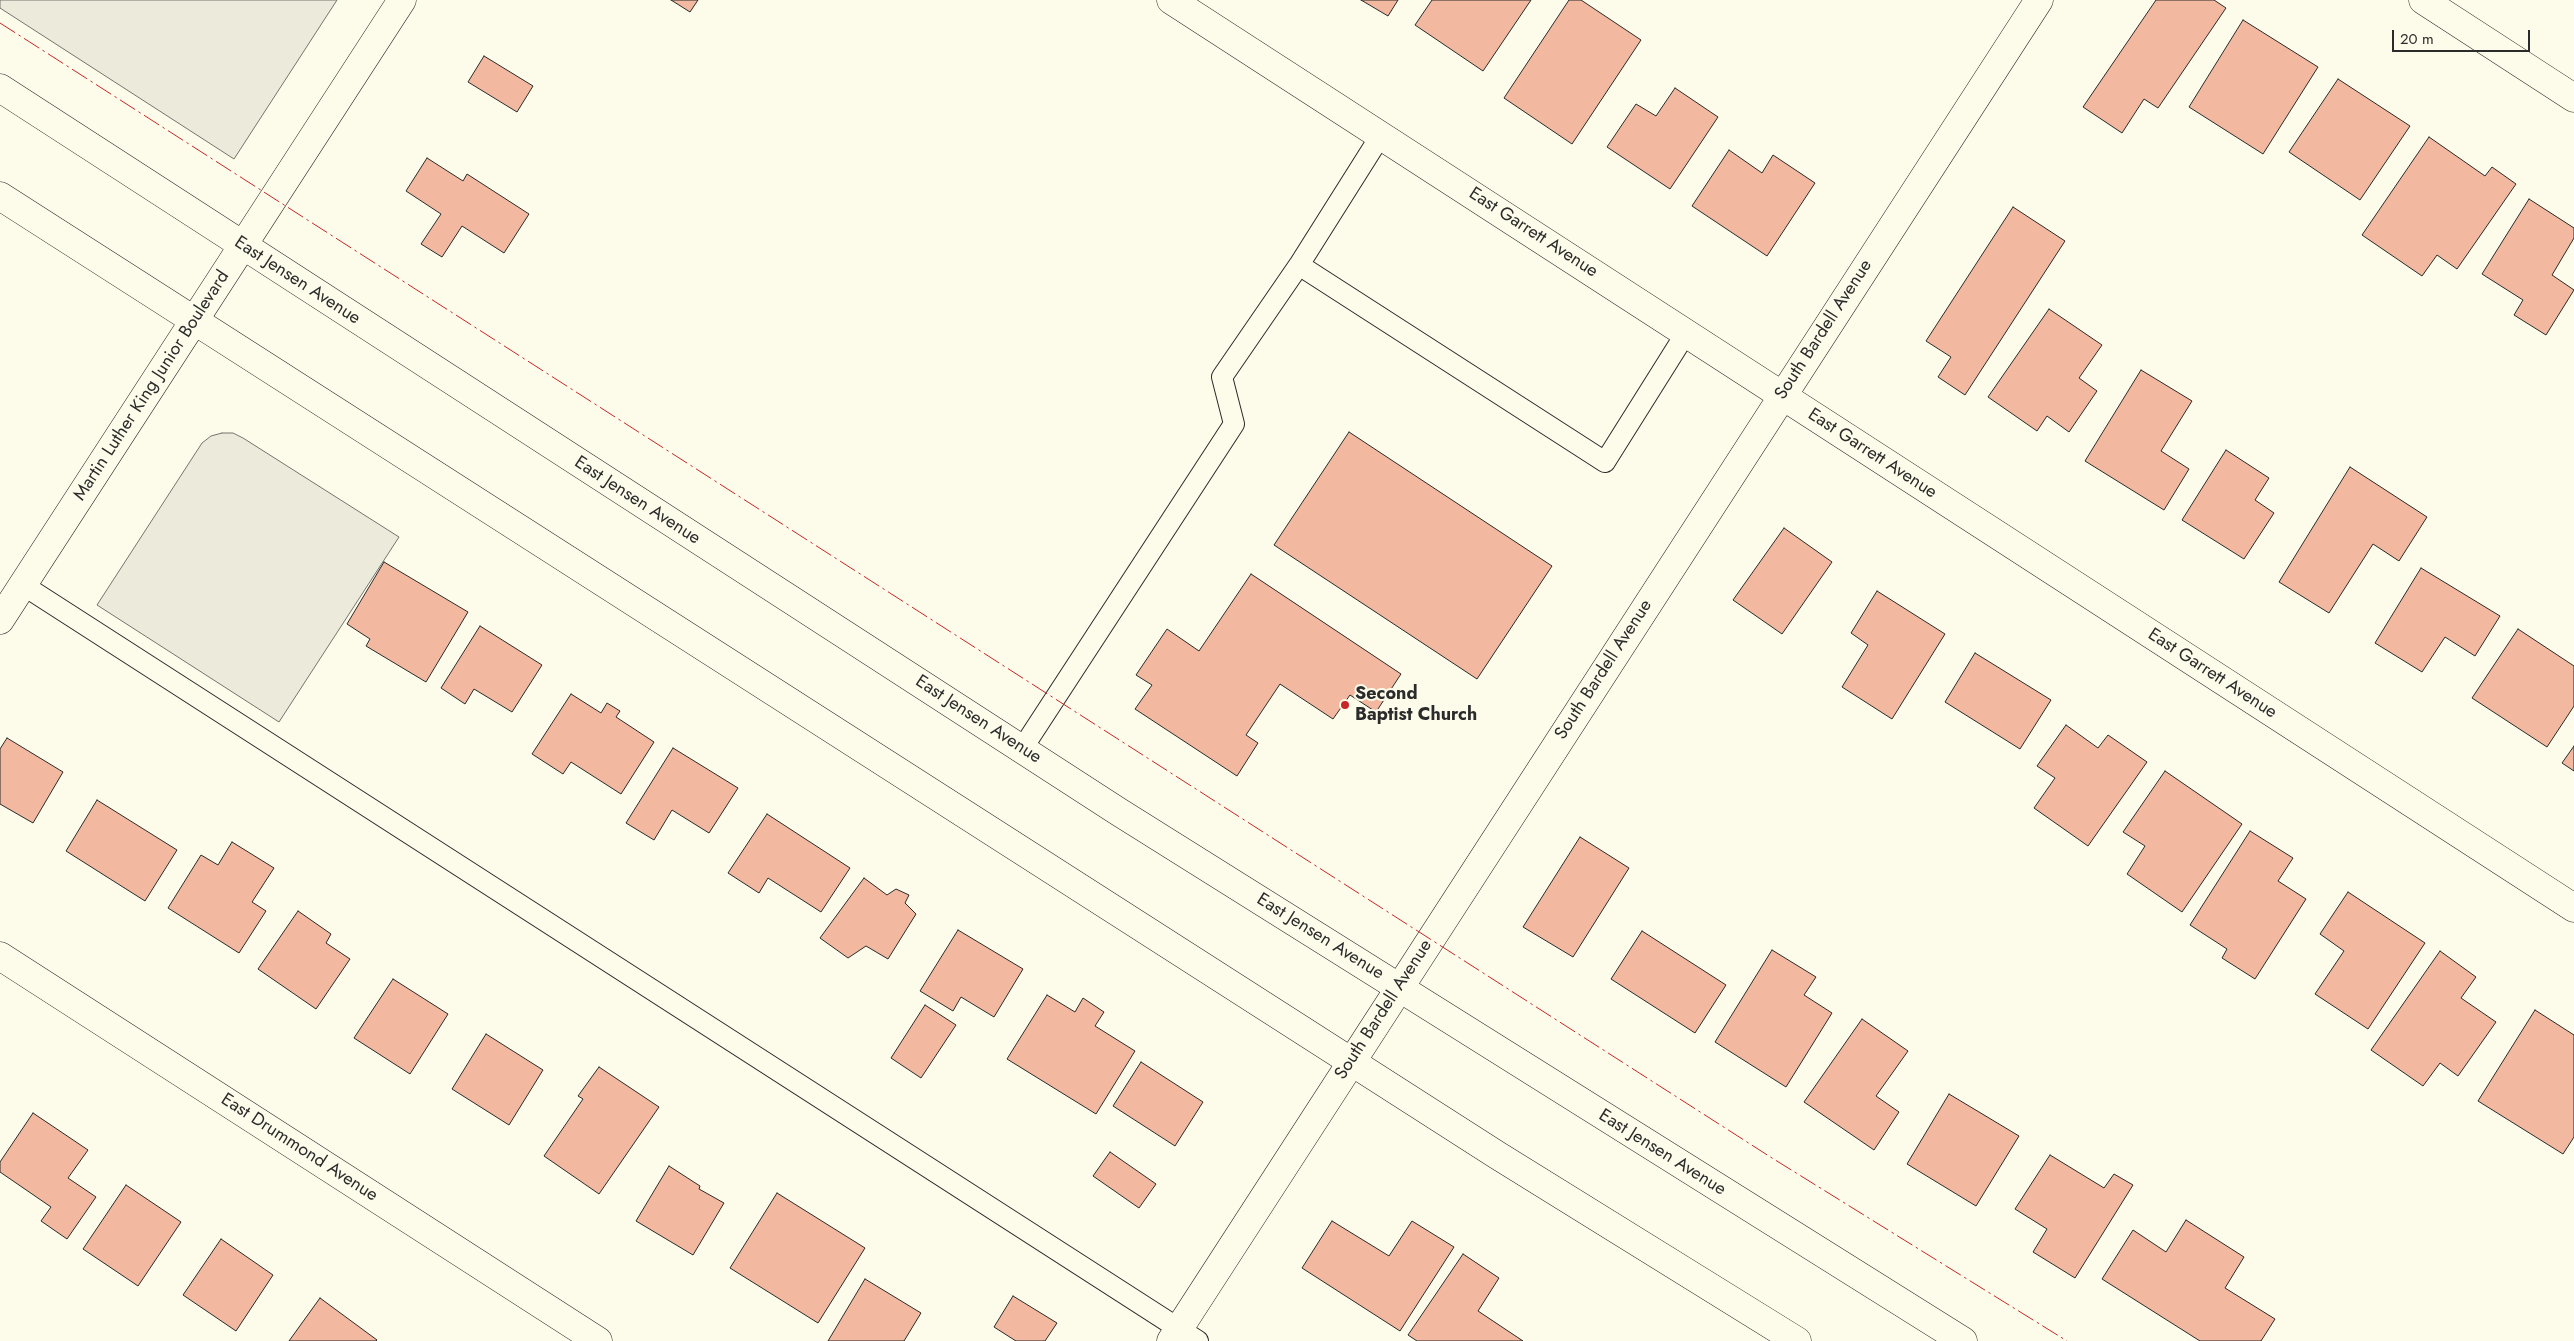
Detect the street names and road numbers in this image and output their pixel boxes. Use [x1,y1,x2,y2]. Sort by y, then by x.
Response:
street label: East Garrett Avenue [1464,183,1602,283]
street label: East Jensen Avenue [230,232,364,330]
street label: South Bardell Avenue [1771,256,1877,404]
street label: Martin Luther King Junior Boulevard [69,267,235,505]
street label: East Garrett Avenue [1803,404,1941,504]
street label: East Jensen Avenue [570,452,704,550]
street label: South Bardell Avenue [1551,596,1657,744]
street label: East Garrett Avenue [2143,624,2281,724]
street label: East Jensen Avenue [911,671,1045,769]
street label: East Jensen Avenue [1252,889,1388,985]
street label: South Bardell Avenue [1331,936,1437,1084]
street label: East Drummond Avenue [217,1089,381,1207]
street label: East Jensen Avenue [1594,1105,1730,1201]

